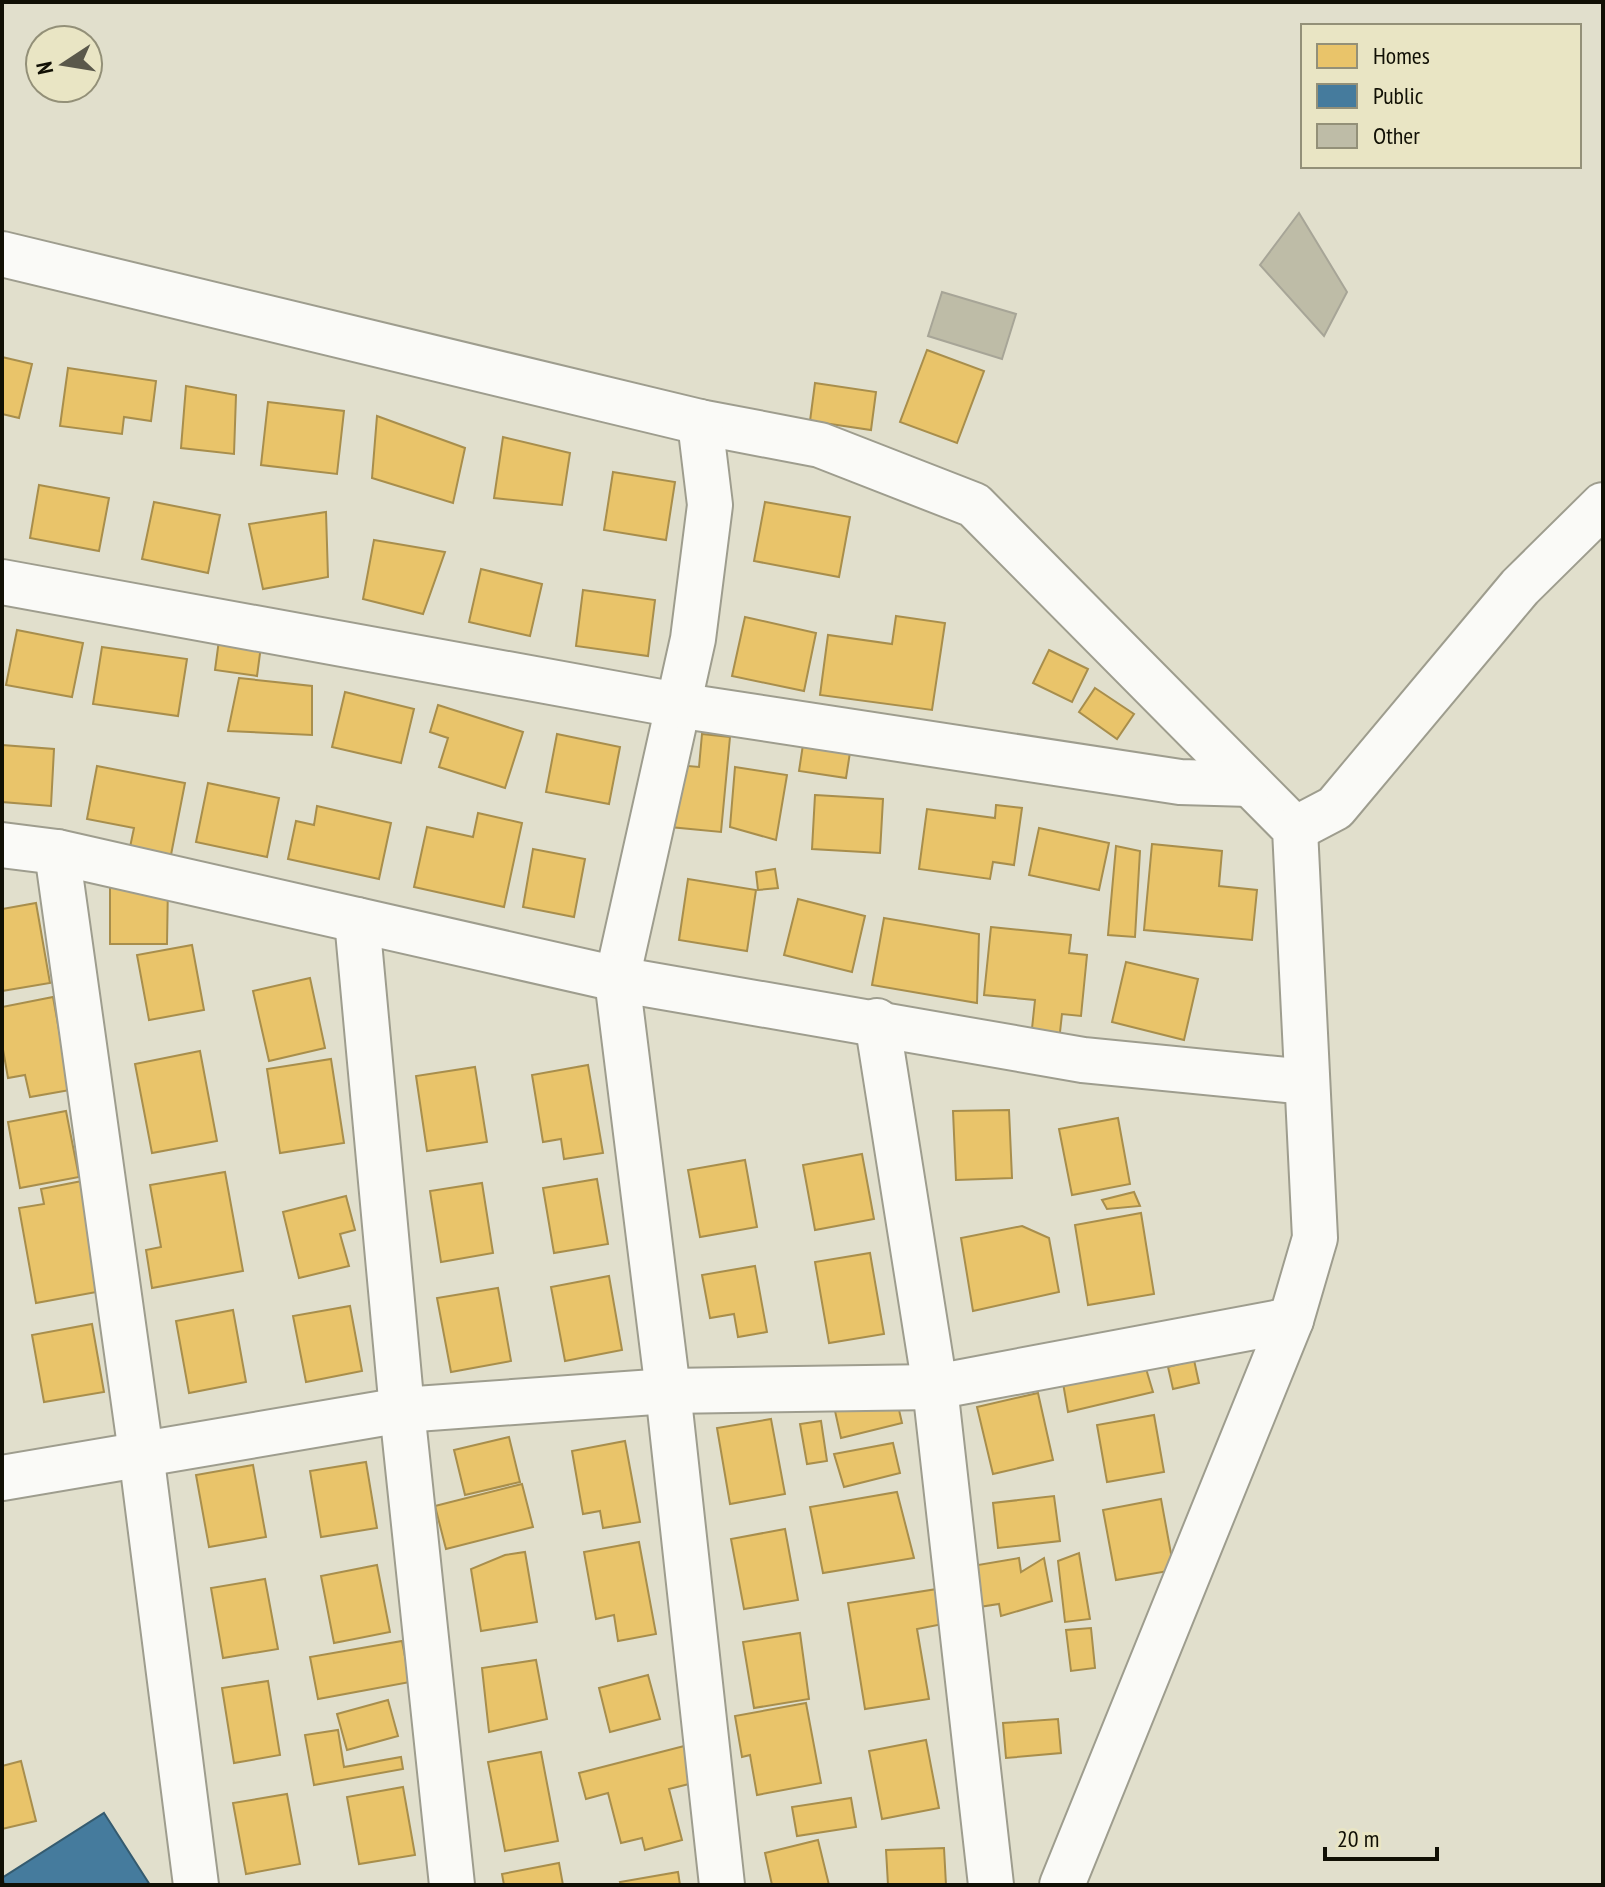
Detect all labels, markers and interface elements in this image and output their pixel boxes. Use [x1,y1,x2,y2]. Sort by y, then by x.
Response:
north arrow [24,24,104,104]
legend [1301,24,1581,168]
text: Homes [1373,40,1430,71]
text: N [30,59,59,77]
text: Public [1373,80,1424,111]
text: Other [1373,120,1420,151]
scale bar [1325,1811,1437,1861]
text: 20 m [1337,1823,1379,1854]

